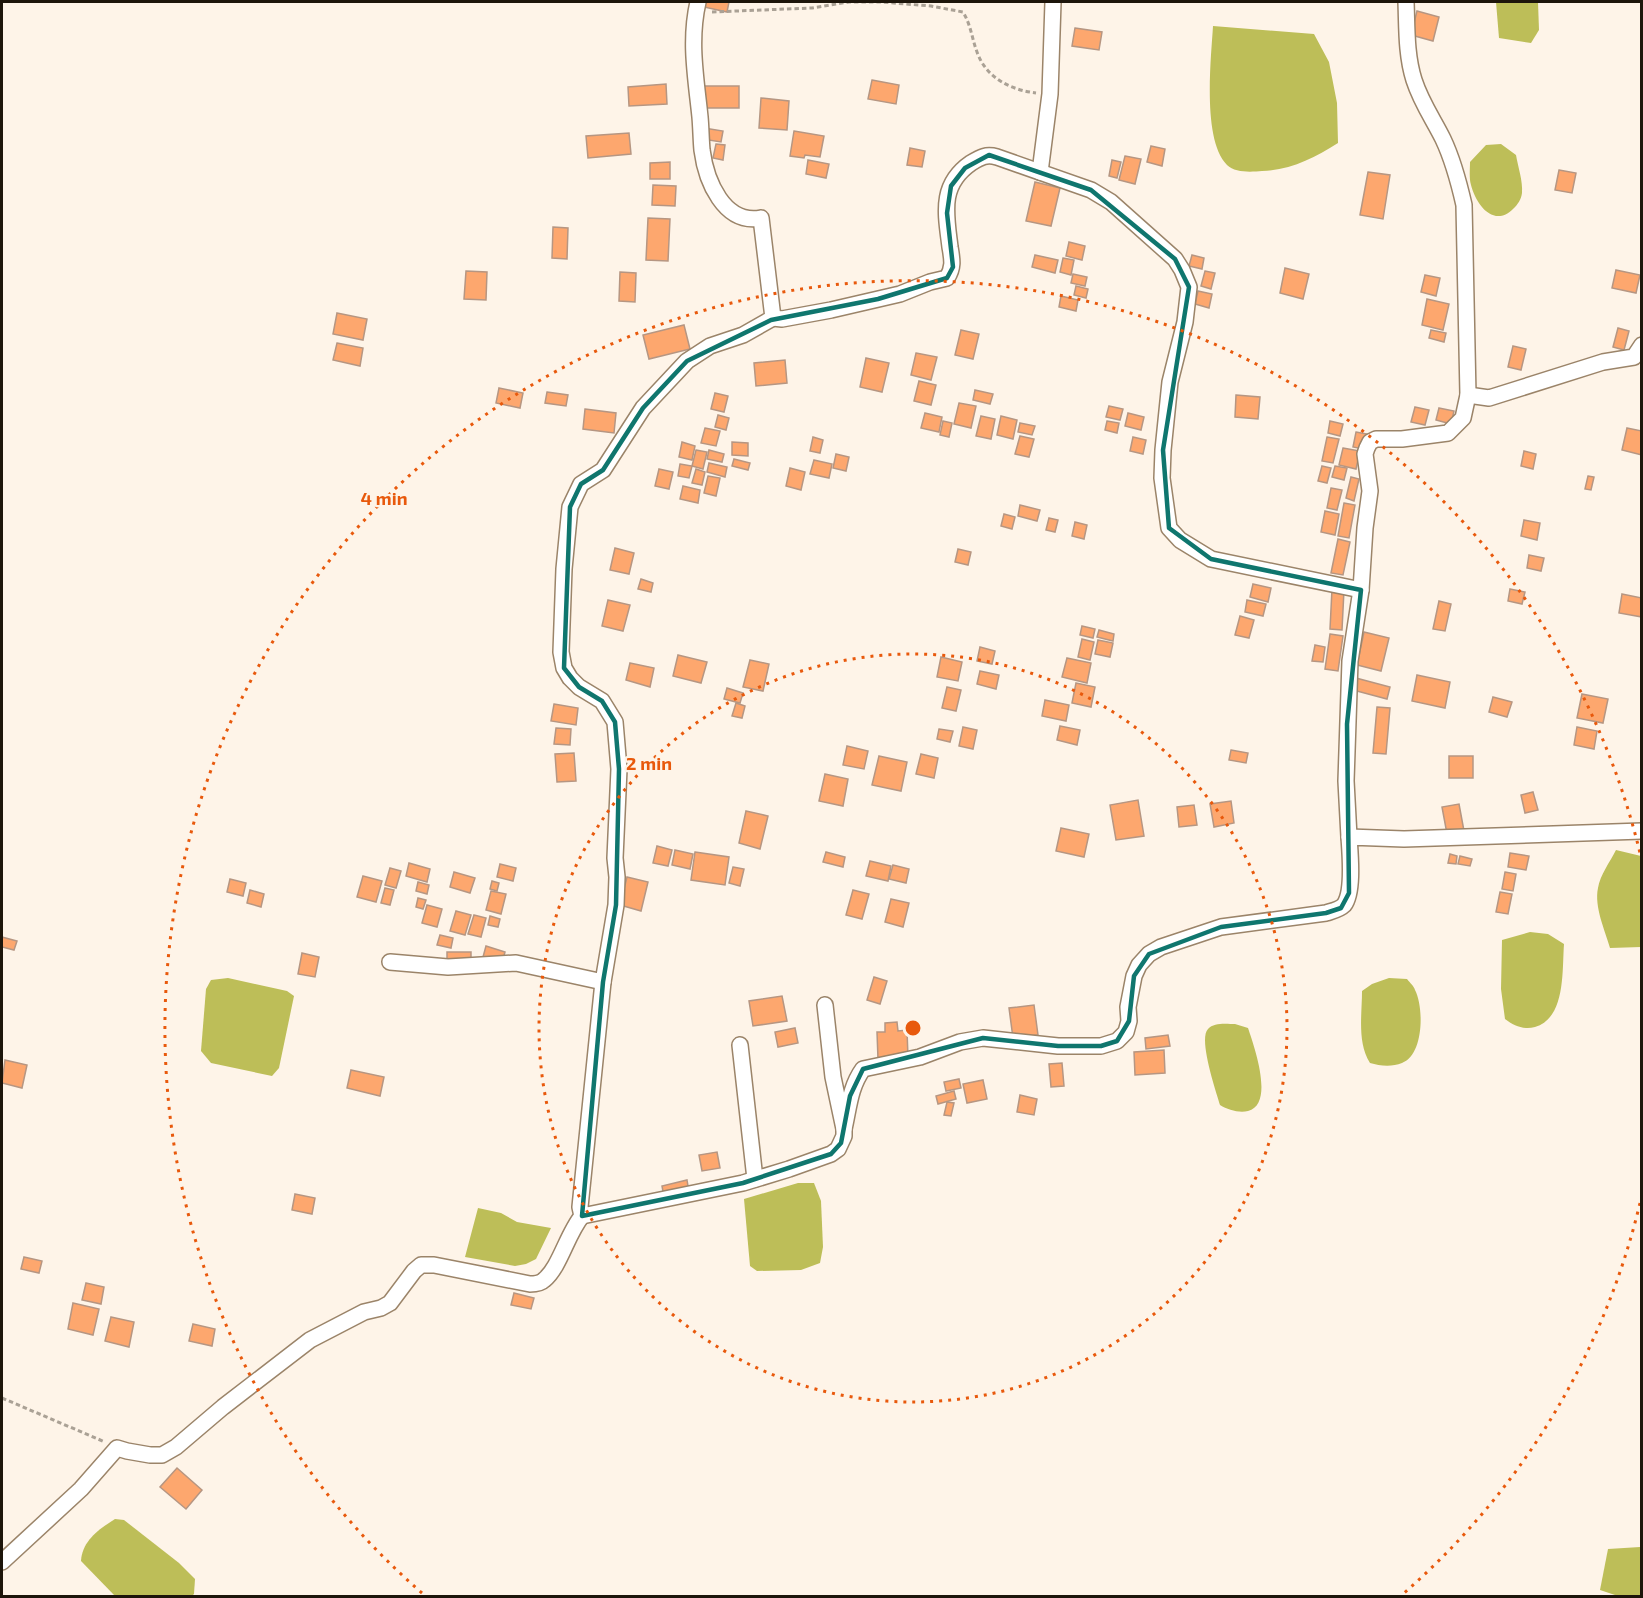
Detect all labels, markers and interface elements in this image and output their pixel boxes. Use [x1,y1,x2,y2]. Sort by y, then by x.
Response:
text: 4 min [361,487,408,509]
text: 2 min [626,752,672,774]
centre of rings [903,1018,923,1038]

